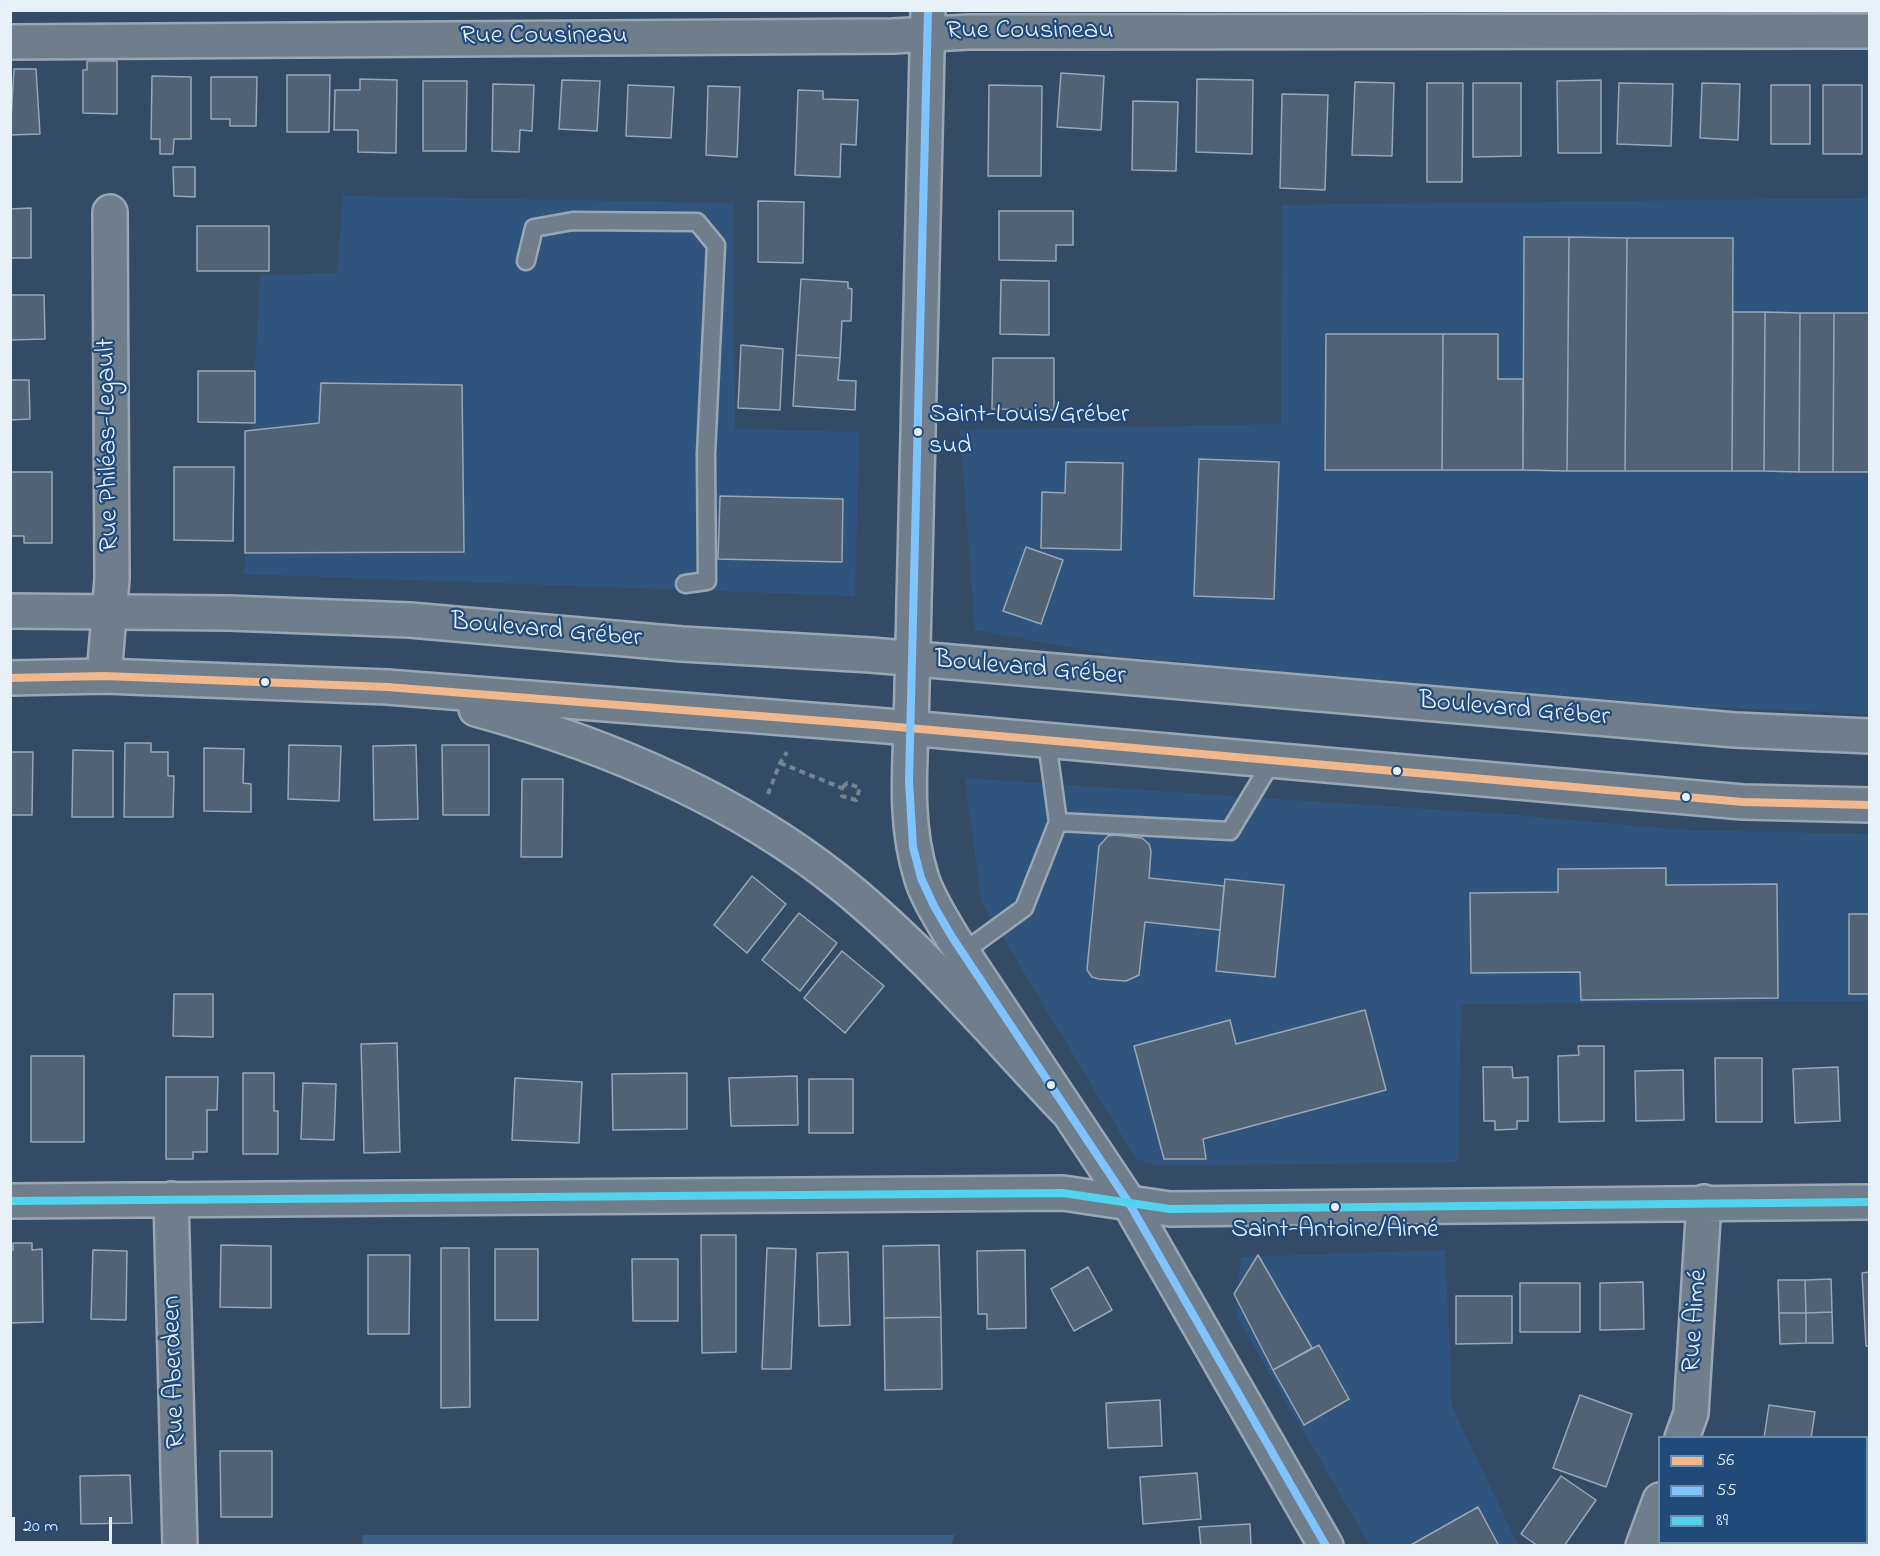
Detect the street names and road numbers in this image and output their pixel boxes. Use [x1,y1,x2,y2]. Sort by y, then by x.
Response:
street label: Rue Cousineau [946,17,1114,49]
street label: Rue Cousineau [460,22,628,54]
street label: Rue Philéas-Legault [92,338,128,552]
street label: Boulevard Gréber [449,608,643,656]
street label: Boulevard Gréber [933,646,1127,694]
street label: Boulevard Gréber [1417,687,1611,735]
street label: Rue Aimé [1677,1268,1717,1374]
street label: Rue Aberdeen [157,1295,195,1449]

